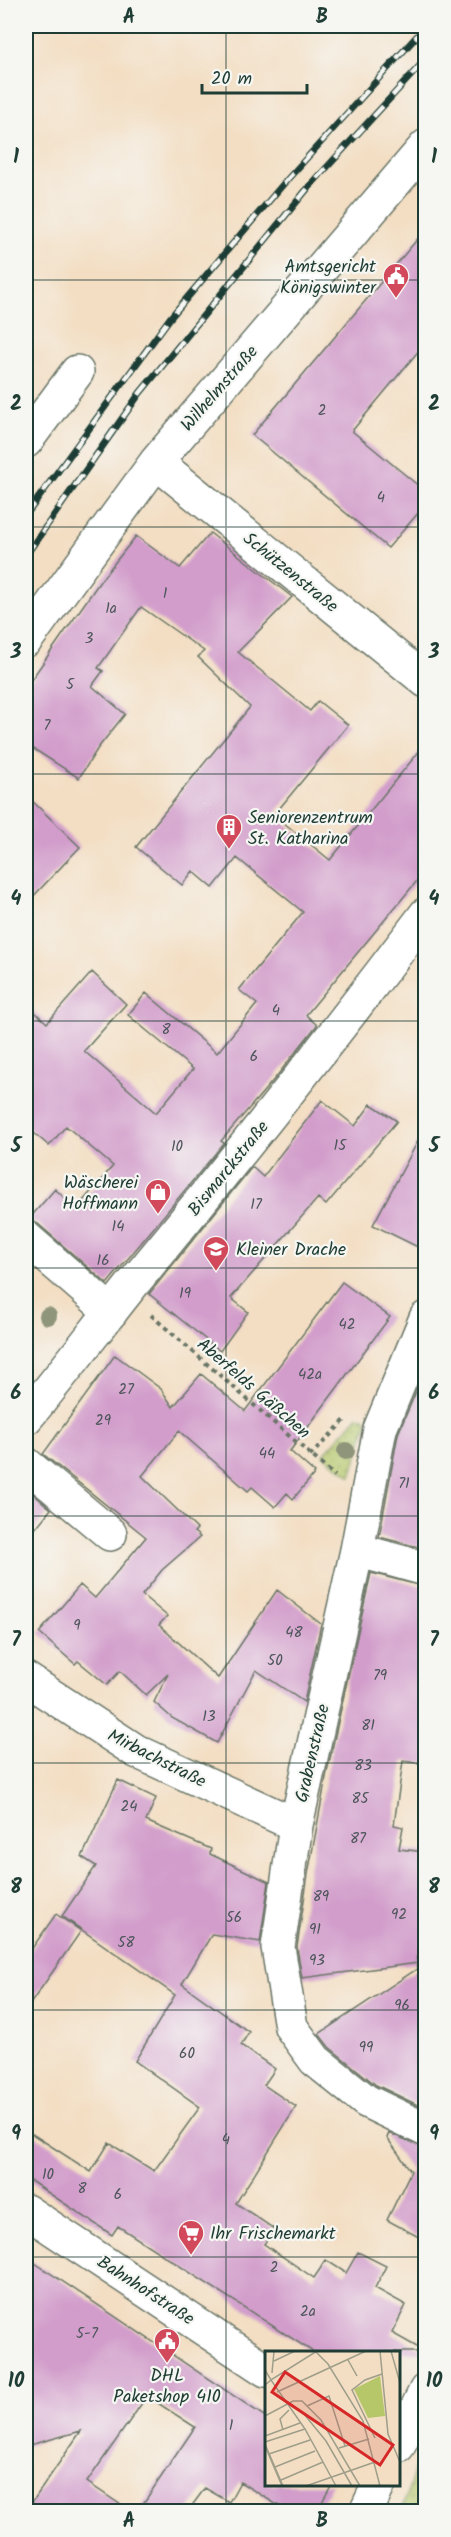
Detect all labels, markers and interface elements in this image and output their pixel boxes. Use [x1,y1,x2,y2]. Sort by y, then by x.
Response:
text: A [123,2,135,34]
text: B [316,2,328,34]
scale bar [202,57,307,95]
text: 20 m [211,65,252,94]
text: 1 [13,142,19,174]
text: 1 [431,142,437,174]
place label: Amtsgericht Königswinter [280,253,377,303]
public building icon: Amtsgericht Königswinter [381,261,411,299]
street label: Wilhelmstraße [174,339,266,439]
text: 2 [10,389,22,421]
text: 2 [428,389,440,421]
house number: 2 [318,399,326,423]
house number: 4 [377,486,385,510]
street label: Schützenstraße [236,525,344,621]
house number: 1 [163,582,168,606]
house number: 1a [105,597,117,621]
house number: 3 [85,627,94,651]
text: 3 [10,637,22,669]
text: 3 [428,637,440,669]
house number: 5 [66,673,75,697]
house number: 7 [44,714,52,738]
place label: Seniorenzentrum St. Katharina [248,804,373,854]
building icon: Seniorenzentrum St. Katharina [214,812,244,850]
text: 4 [11,884,22,916]
text: 4 [429,884,440,916]
house number: 4 [272,999,280,1023]
house number: 8 [161,1018,171,1042]
house number: 6 [250,1045,258,1069]
street label: Bismarckstraße [181,1115,277,1223]
text: 5 [10,1131,23,1163]
text: 5 [428,1131,441,1163]
house number: 15 [334,1134,347,1158]
house number: 10 [171,1135,184,1159]
place label: Wäscherei Hoffmann [62,1169,139,1219]
shop icon: Wäscherei Hoffmann [143,1177,173,1215]
house number: 17 [250,1193,263,1217]
house number: 14 [112,1215,124,1239]
school or university icon: Kleiner Drache [201,1234,231,1272]
place label: Kleiner Drache [236,1236,346,1265]
house number: 16 [96,1249,110,1273]
house number: 19 [179,1282,192,1306]
house number: 42 [339,1313,355,1337]
street label: Aberfelds Gäßchen [190,1331,316,1447]
house number: 42a [298,1363,322,1387]
text: 6 [11,1378,22,1410]
house number: 27 [118,1378,135,1402]
text: 6 [429,1378,440,1410]
house number: 29 [95,1409,112,1433]
house number: 44 [259,1442,275,1466]
house number: 71 [398,1472,410,1496]
house number: 9 [73,1614,81,1638]
house number: 48 [285,1621,304,1645]
text: 7 [11,1625,21,1657]
text: 7 [429,1625,439,1657]
house number: 50 [267,1649,283,1673]
house number: 79 [373,1664,388,1688]
street label: Grabenstraße [288,1701,339,1805]
house number: 13 [202,1705,216,1729]
house number: 81 [361,1714,375,1738]
street label: Mirbachstraße [102,1722,211,1797]
house number: 83 [354,1754,372,1778]
house number: 85 [351,1787,369,1811]
house number: 24 [121,1795,137,1819]
house number: 87 [350,1827,367,1851]
text: 8 [10,1872,22,1904]
text: 8 [428,1872,440,1904]
house number: 89 [313,1885,330,1909]
house number: 92 [391,1903,407,1927]
house number: 56 [226,1906,242,1930]
house number: 91 [309,1918,321,1942]
house number: 58 [117,1931,136,1955]
house number: 93 [309,1949,325,1973]
house number: 96 [394,1994,410,2018]
house number: 99 [359,2036,374,2060]
house number: 60 [179,2042,195,2066]
text: 9 [11,2119,21,2151]
text: 9 [429,2119,439,2151]
house number: 4 [222,2128,230,2152]
house number: 10 [42,2163,55,2187]
house number: 8 [77,2177,87,2201]
house number: 6 [114,2183,122,2207]
supermarket icon: Ihr Frischemarkt [176,2218,206,2256]
place label: Ihr Frischemarkt [210,2220,337,2249]
street label: Bahnhofstraße [91,2249,200,2334]
house number: 2 [270,2256,278,2280]
house number: 2a [300,2300,316,2324]
house number: 5-7 [76,2322,99,2346]
public building icon: DHL Paketshop 410 [152,2326,182,2364]
inset map [265,2351,400,2486]
place label: DHL Paketshop 410 [113,2362,221,2412]
text: 10 [8,2366,25,2398]
text: 10 [426,2366,443,2398]
house number: 1 [229,2414,234,2438]
text: A [123,2506,135,2537]
text: B [316,2506,328,2537]

